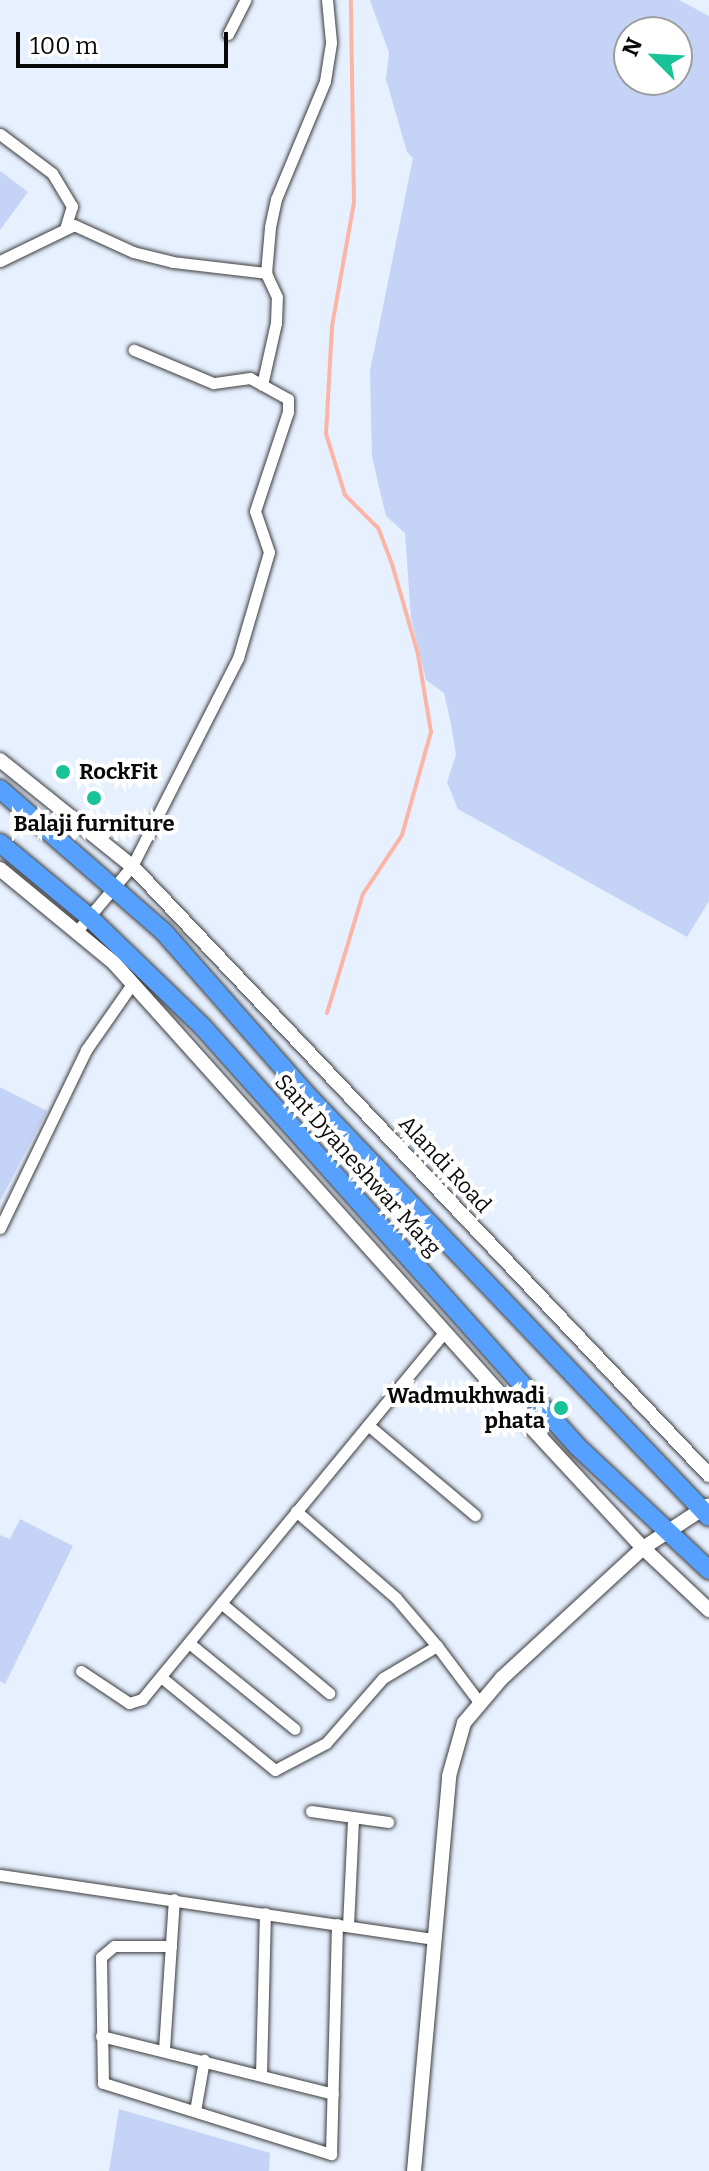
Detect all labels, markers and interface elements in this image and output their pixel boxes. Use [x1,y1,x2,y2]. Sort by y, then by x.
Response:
scale bar [20,16,232,66]
north arrow [613,16,693,96]
text: 100 m [30,32,98,60]
text: N [617,34,648,60]
place label: RockFit [79,759,158,785]
marker: RockFit [54,763,72,781]
marker: Balaji furniture [85,789,103,807]
place label: Balaji furniture [14,811,174,837]
street label: Sant Dyaneshwar Marg [269,1069,447,1261]
street label: Alandi Road [393,1110,497,1218]
place label: Wadmukhwadi phata [387,1382,545,1434]
marker: Wadmukhwadi phata [552,1399,570,1417]

